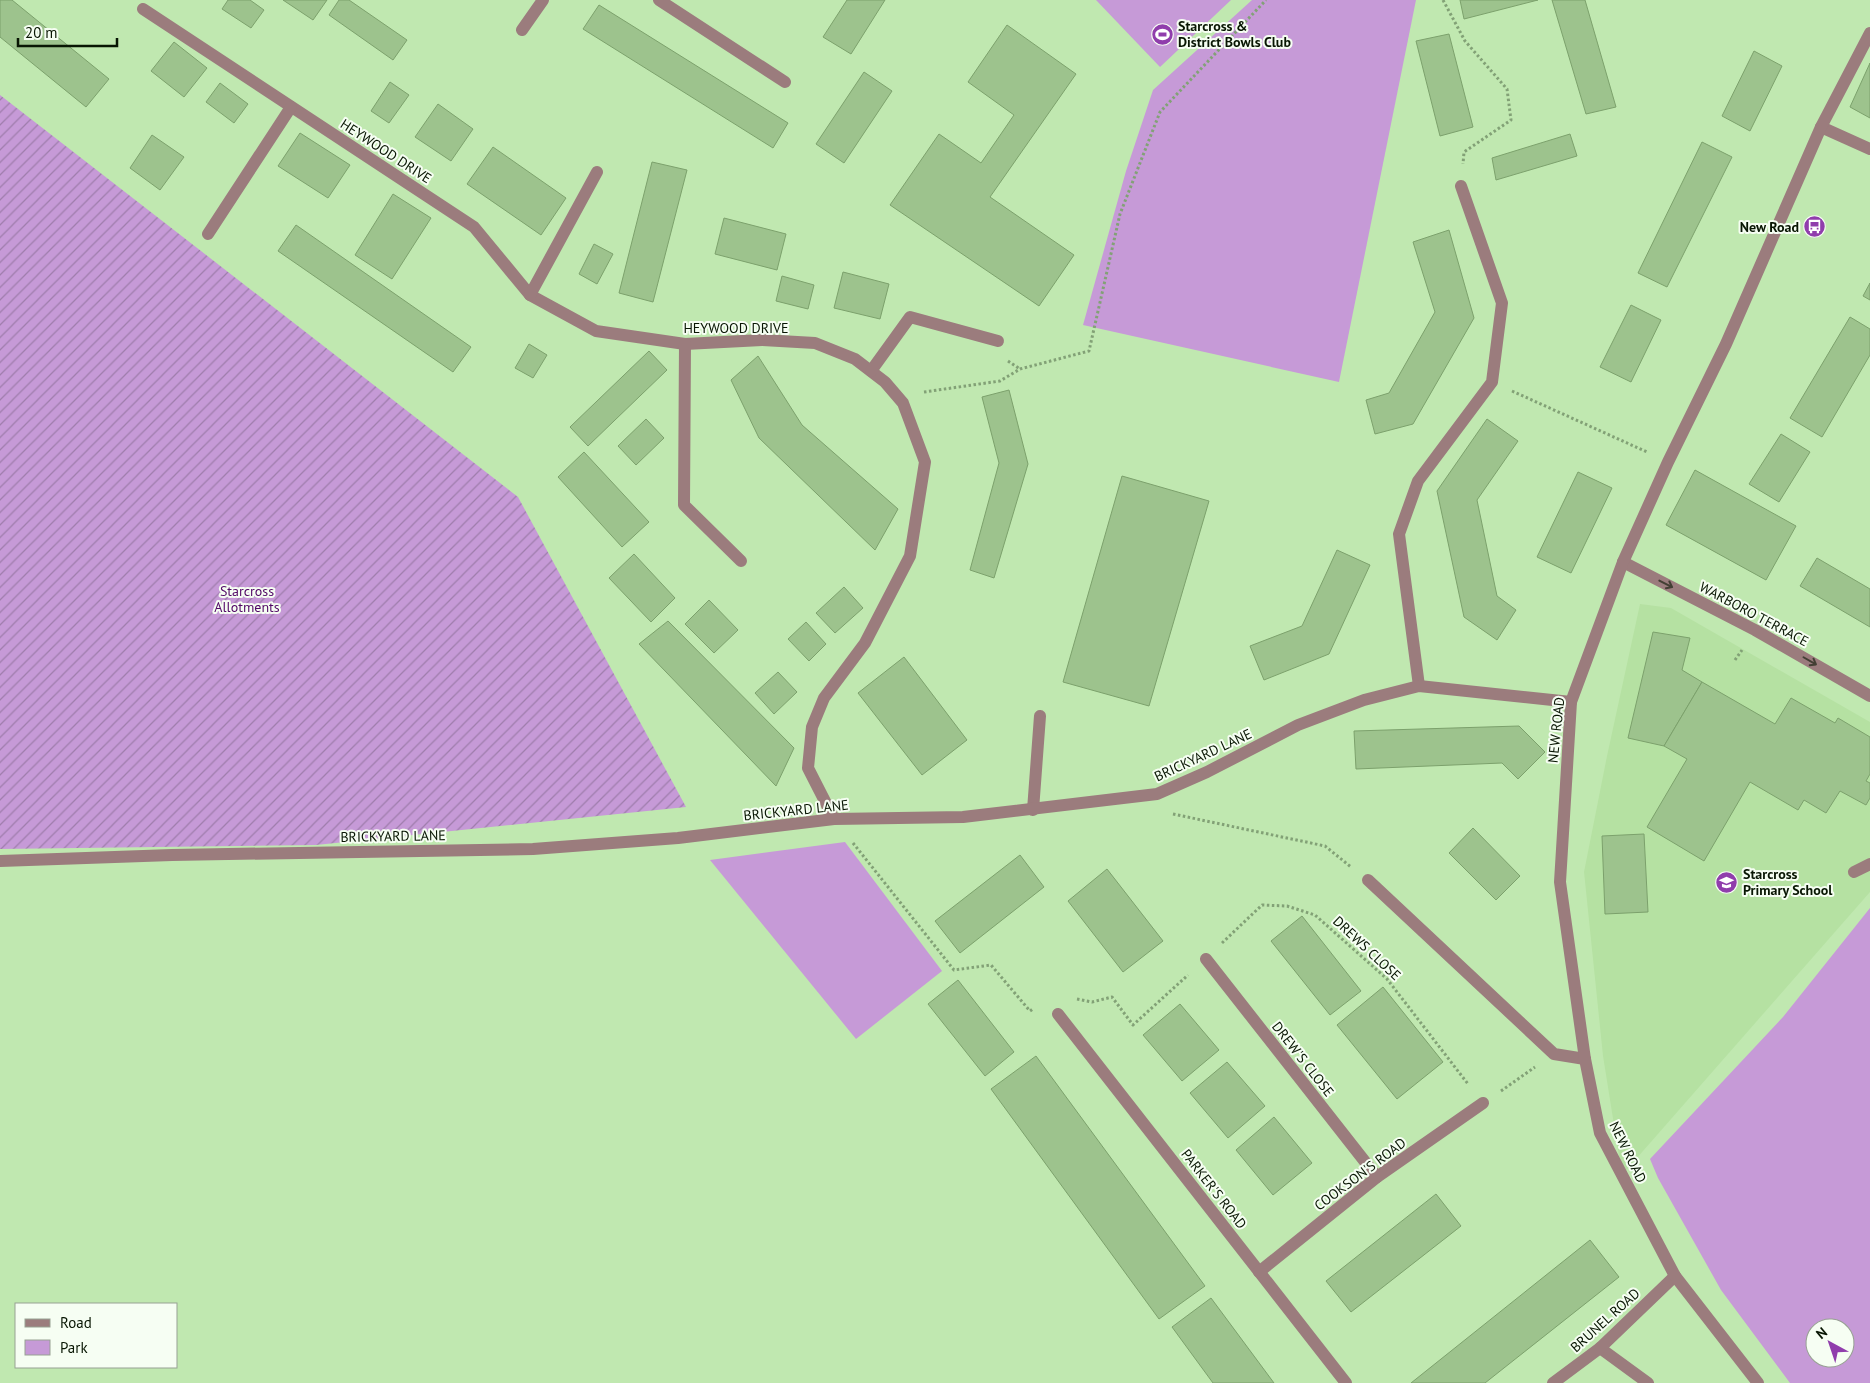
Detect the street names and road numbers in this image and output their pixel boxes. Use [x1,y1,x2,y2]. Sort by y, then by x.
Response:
street label: HEYWOOD DRIVE [337,115,435,187]
street label: HEYWOOD DRIVE [683,319,789,337]
street label: WARBORO TERRACE [1696,578,1812,650]
street label: NEW ROAD [1544,696,1568,764]
street label: BRICKYARD LANE [1151,725,1255,785]
street label: BRICKYARD LANE [743,796,849,824]
street label: BRICKYARD LANE [340,826,446,846]
street label: DREWS CLOSE [1329,912,1405,984]
street label: DREW'S CLOSE [1268,1018,1338,1100]
street label: NEW ROAD [1605,1118,1651,1186]
street label: COOKSON'S ROAD [1311,1134,1409,1214]
street label: PARKER'S ROAD [1177,1145,1251,1233]
street label: BRUNEL ROAD [1567,1284,1643,1356]

